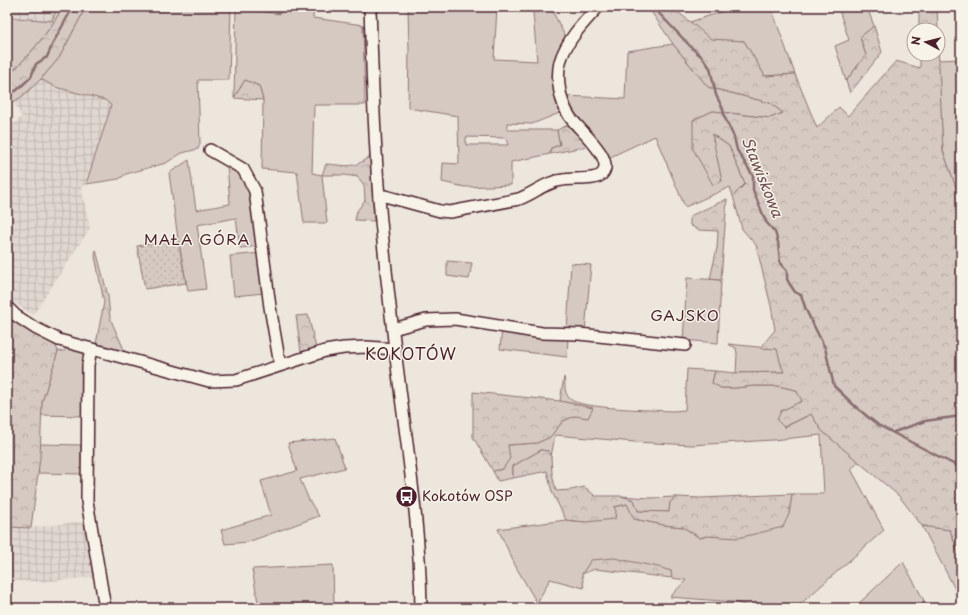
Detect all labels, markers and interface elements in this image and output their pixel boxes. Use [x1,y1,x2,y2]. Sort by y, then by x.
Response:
north arrow [906,22,946,62]
text: N [907,35,925,46]
water label: Stawiskowa [737,133,790,221]
district label: MAŁA GÓRA [144,227,250,250]
district label: GAJSKO [650,303,720,326]
district label: KOKOTÓW [365,341,457,365]
bus stop icon: Kokotów OSP [393,483,419,509]
place label: Kokotów OSP [422,485,513,506]

